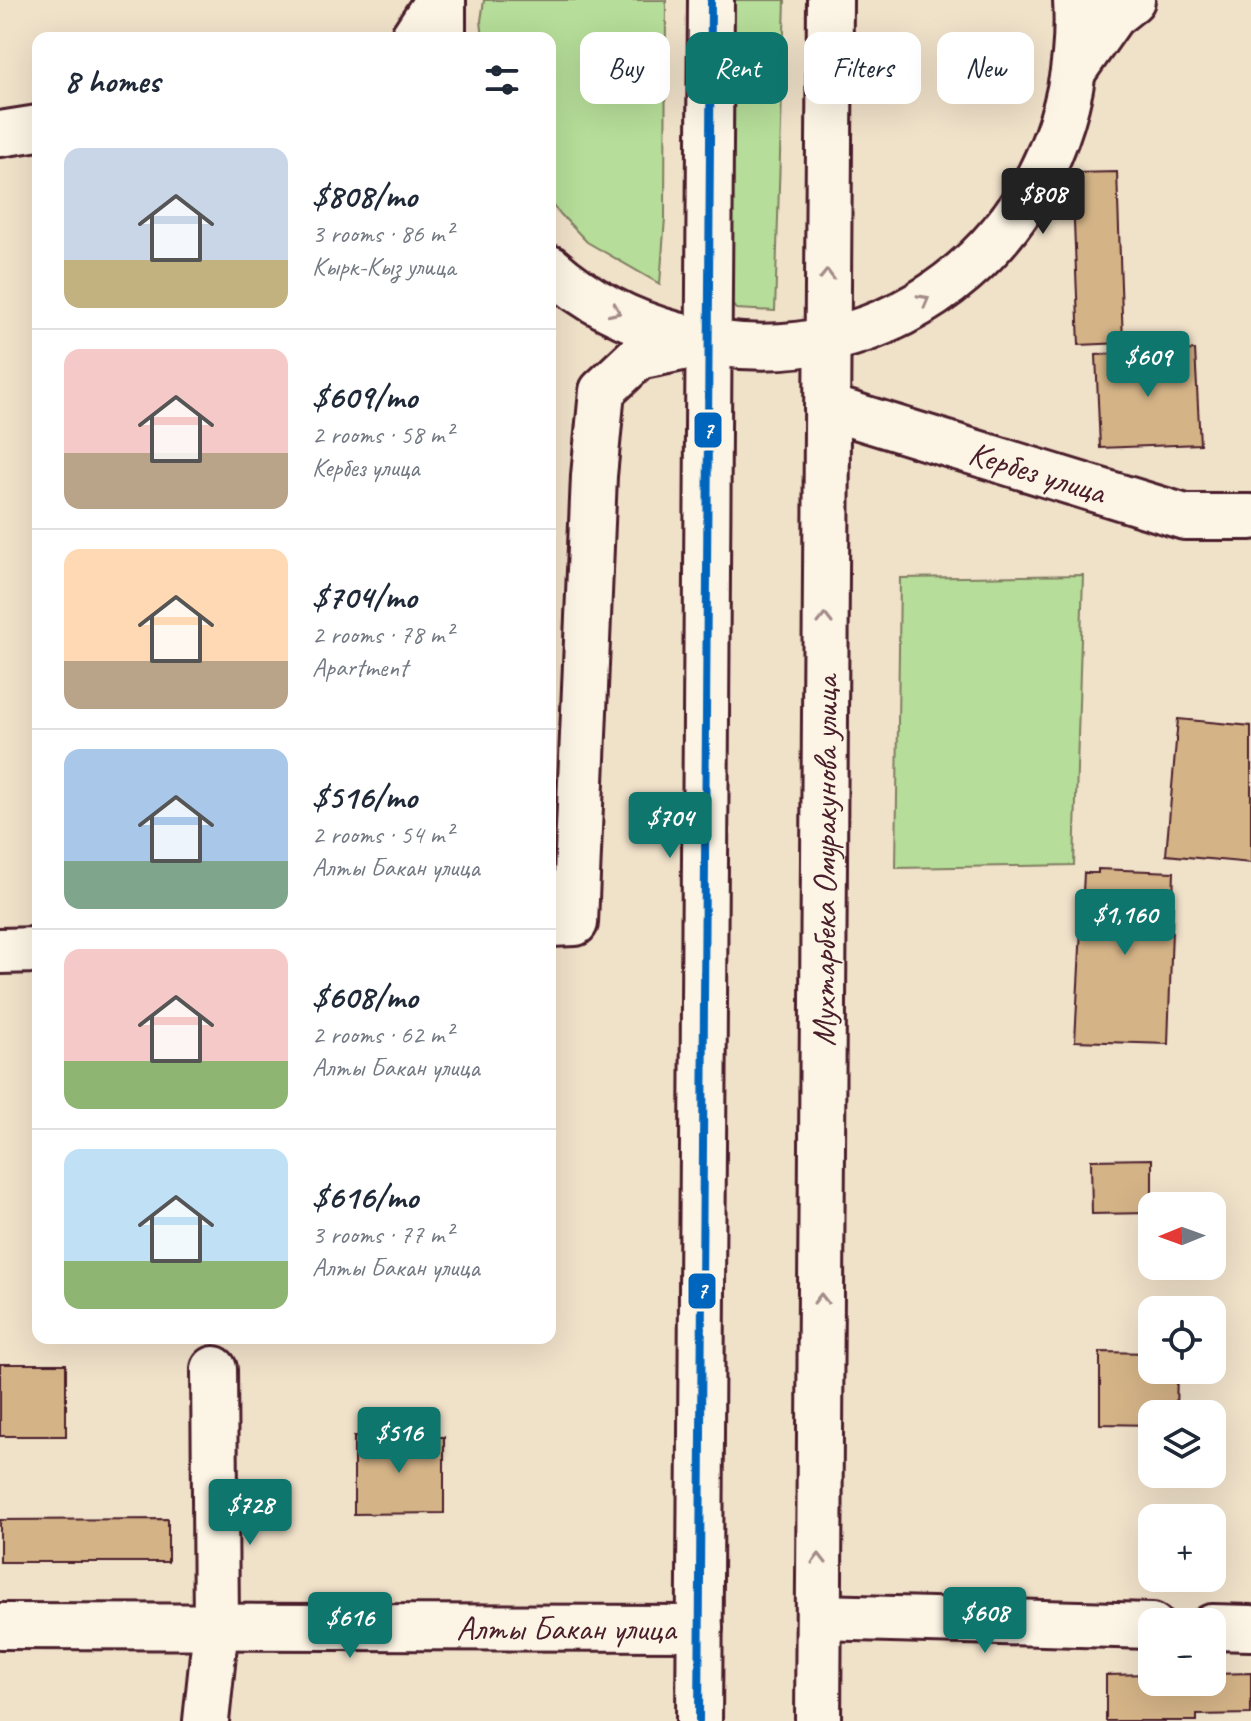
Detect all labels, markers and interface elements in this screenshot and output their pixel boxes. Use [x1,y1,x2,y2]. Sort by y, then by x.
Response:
chip: Buy [580,32,670,104]
chip: Rent [686,32,788,104]
chip: Filters [804,32,921,104]
chip: New [937,32,1034,104]
icon: filters [480,58,524,102]
text: 8 homes [64,59,160,102]
pin: $808 [996,168,1090,236]
text: $808/mo [312,174,417,217]
text: $808 [1020,177,1066,210]
icon: home [128,180,224,276]
text: 3 rooms · 86 m² [312,217,453,250]
text: Кырк-Кыз улица [312,250,456,283]
one-way arrow [818,268,836,281]
one-way arrow [915,294,930,310]
one-way arrow [606,301,621,317]
pin: $609 [1101,331,1195,399]
text: $609 [1124,340,1172,373]
text: $609/mo [312,375,417,418]
icon: home [128,381,224,477]
line badge: 7 [693,411,723,449]
text: 7 [703,417,715,445]
text: 2 rooms · 58 m² [312,418,453,451]
street label: Кербез улица [964,431,1113,514]
text: Кербез улица [312,451,419,484]
text: $704/mo [312,575,417,618]
icon: home [128,581,224,677]
one-way arrow [816,612,834,625]
text: 2 rooms · 78 m² [312,618,453,651]
text: Apartment [312,651,408,684]
street label: Мухтарбека Омуракунова улица [802,672,847,1047]
text: $516/mo [312,775,417,818]
icon: home [128,781,224,877]
pin: $704 [623,792,717,860]
text: $704 [647,801,693,834]
text: 2 rooms · 54 m² [312,818,453,851]
text: Алты Бакан улица [312,851,480,884]
pin: $1,160 [1060,889,1190,957]
text: $1,160 [1093,898,1157,931]
text: $608/mo [312,975,417,1018]
icon: home [128,981,224,1077]
text: 2 rooms · 62 m² [312,1018,453,1051]
text: Алты Бакан улица [312,1051,480,1084]
text: $616/mo [312,1175,418,1218]
icon: home [128,1181,224,1277]
north arrow [1138,1192,1226,1280]
map controls [1138,1192,1226,1696]
text: 3 rooms · 77 m² [312,1218,453,1251]
text: Алты Бакан улица [312,1251,480,1284]
line badge: 7 [687,1272,717,1310]
text: 7 [697,1277,709,1305]
one-way arrow [812,1292,830,1305]
button: locate [1138,1296,1226,1384]
button: layers [1138,1400,1226,1488]
pin: $516 [352,1407,446,1475]
text: $516 [376,1416,422,1449]
pin: $728 [203,1479,297,1547]
text: $728 [227,1488,273,1521]
button: + [1138,1504,1226,1592]
one-way arrow [811,1552,828,1565]
pin: $608 [938,1587,1032,1655]
pin: $616 [303,1592,397,1660]
text: $608 [961,1596,1009,1629]
text: $616 [326,1601,374,1634]
street label: Алты Бакан улица [456,1606,678,1650]
button: − [1138,1608,1226,1696]

